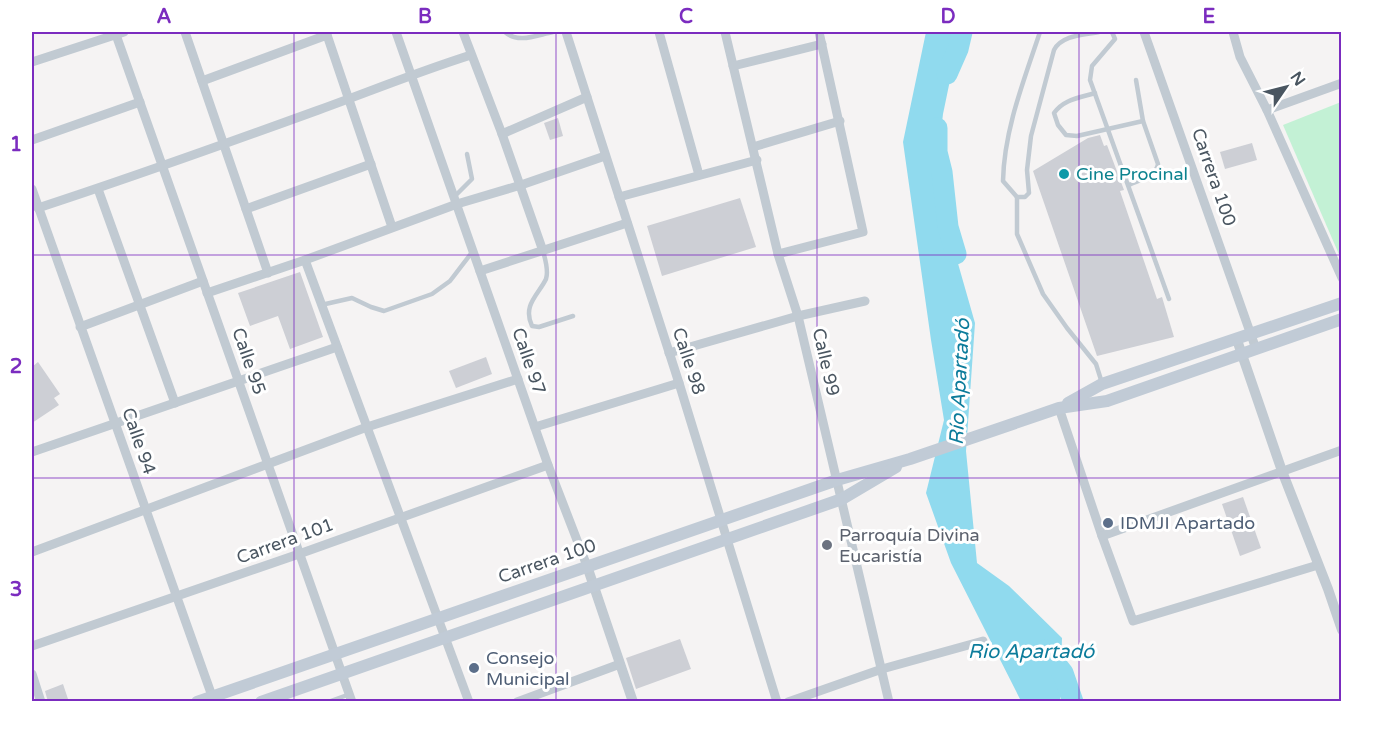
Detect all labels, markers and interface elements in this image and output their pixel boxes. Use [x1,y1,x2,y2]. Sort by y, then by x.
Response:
text: A [157,5,172,29]
text: B [418,5,432,29]
text: C [679,5,693,29]
text: D [940,5,956,29]
text: E [1203,5,1216,29]
north arrow [1256,57,1316,117]
text: N [1286,68,1309,90]
street label: Carrera 100 [1187,125,1241,229]
text: 1 [10,133,22,157]
place label: Cine Procinal [1076,163,1188,185]
marker: Cine Procinal [1057,167,1071,181]
water label: Río Apartadó [945,317,975,446]
street label: Calle 95 [227,325,271,397]
street label: Calle 97 [507,325,551,397]
street label: Calle 98 [668,325,710,397]
street label: Calle 99 [808,326,844,398]
text: 2 [10,355,22,379]
street label: Calle 94 [117,405,161,477]
place label: IDMJI Apartado [1120,512,1255,534]
street label: Carrera 101 [233,513,337,569]
marker: IDMJI Apartado [1101,516,1115,530]
place label: Parroquía Divina Eucaristía [839,524,980,567]
street label: Carrera 100 [495,534,599,588]
marker: Parroquía Divina Eucaristía [820,538,834,552]
text: 3 [10,578,22,602]
water label: Rio Apartadó [968,640,1095,664]
place label: Consejo Municipal [486,647,570,690]
marker: Consejo Municipal [467,661,481,675]

